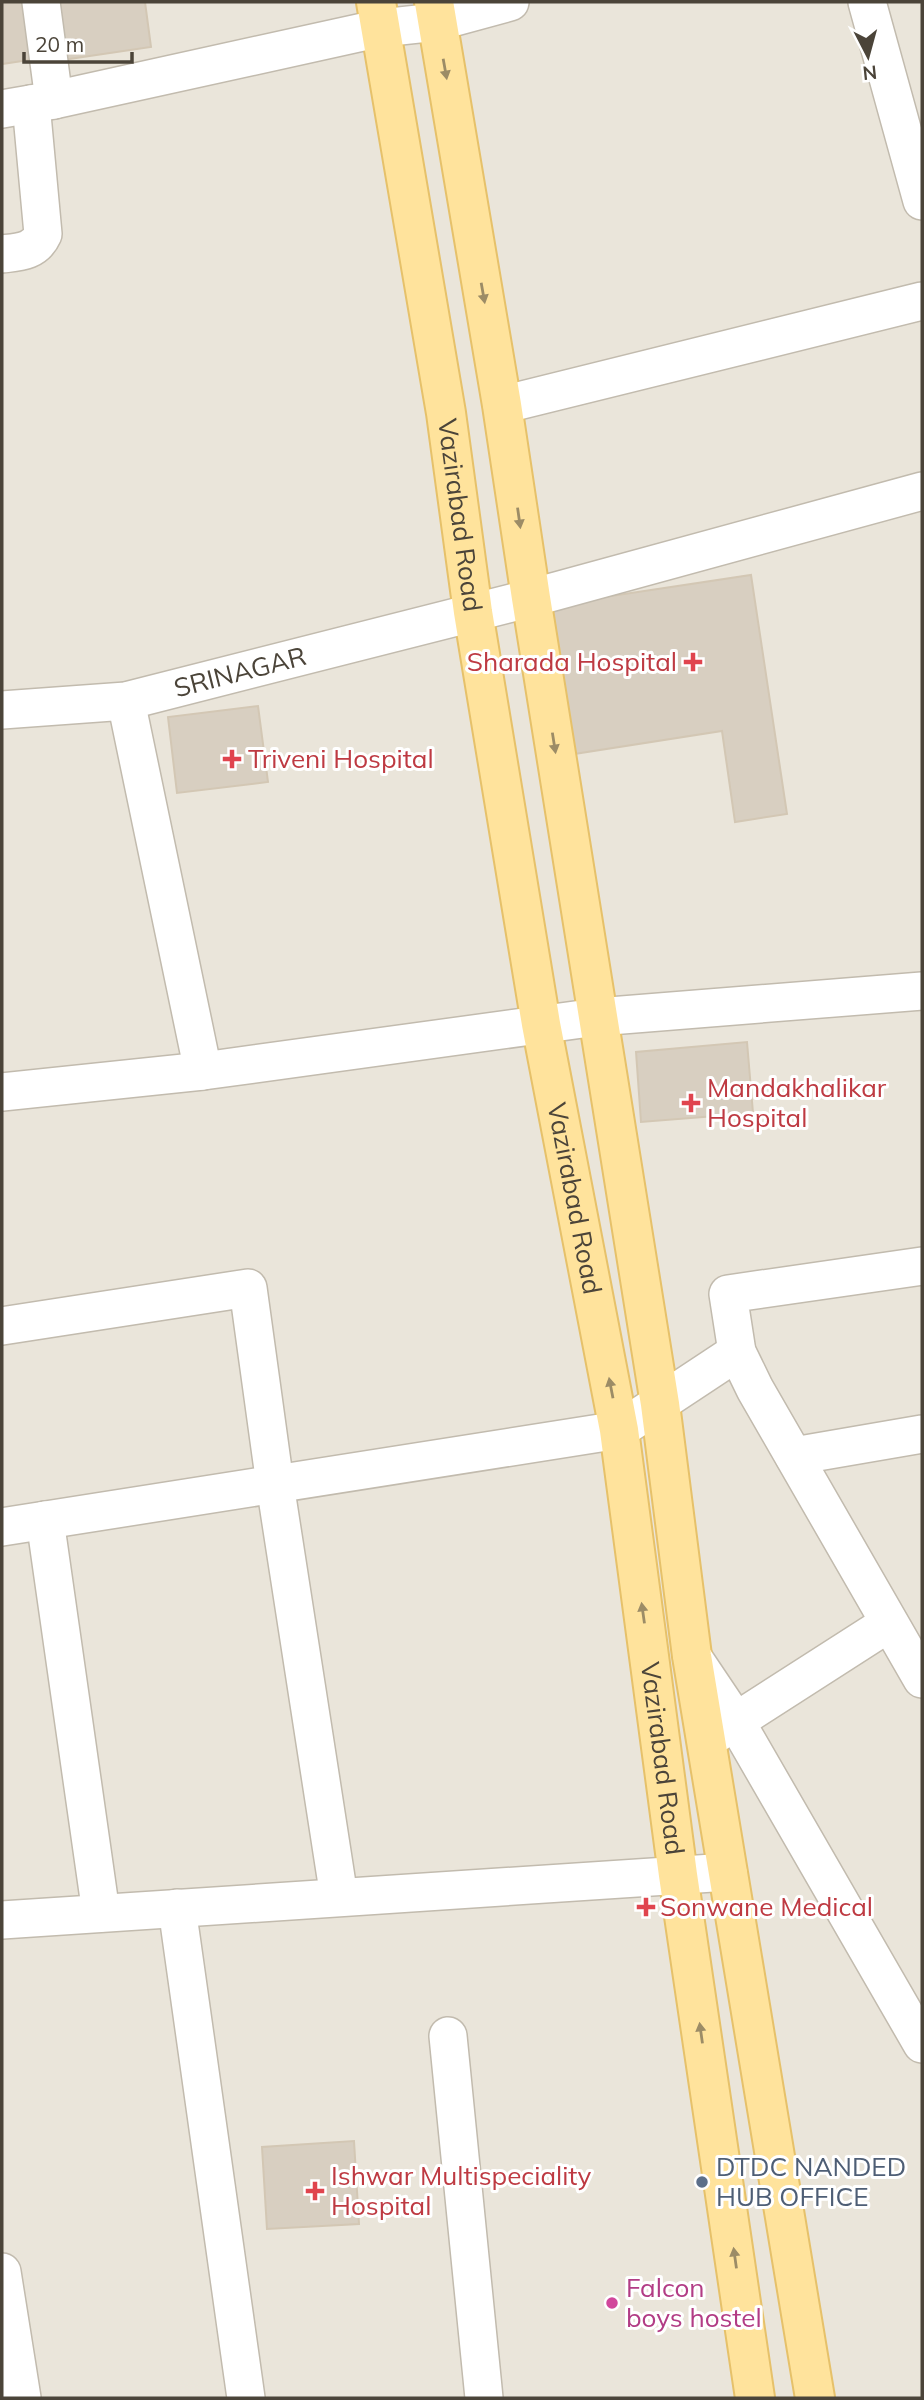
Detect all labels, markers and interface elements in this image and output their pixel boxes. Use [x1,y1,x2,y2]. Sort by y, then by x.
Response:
scale bar [24,21,133,65]
north arrow [833,21,903,91]
text: 20 m [35,31,84,57]
one-way arrow [440,58,451,80]
text: N [861,60,878,86]
one-way arrow [478,282,489,304]
street label: Vazirabad Road [431,417,490,614]
one-way arrow [514,507,525,529]
street label: SRINAGAR [170,639,310,704]
place label: Sharada Hospital [467,645,677,678]
marker: Sharada Hospital [683,652,703,672]
one-way arrow [549,732,560,754]
place label: Triveni Hospital [248,742,434,775]
marker: Triveni Hospital [222,749,242,769]
place label: Mandakhalikar Hospital [707,1071,887,1134]
marker: Mandakhalikar Hospital [681,1093,701,1113]
street label: Vazirabad Road [540,1100,610,1297]
one-way arrow [606,1377,617,1399]
one-way arrow [638,1602,649,1624]
street label: Vazirabad Road [634,1660,692,1857]
place label: Sonwane Medical [660,1890,873,1923]
marker: Sonwane Medical [638,1899,654,1915]
one-way arrow [696,2022,707,2044]
place label: DTDC NANDED HUB OFFICE [716,2150,906,2213]
place label: Ishwar Multispeciality Hospital [331,2159,592,2222]
marker: DTDC NANDED HUB OFFICE [694,2174,710,2190]
marker: Ishwar Multispeciality Hospital [305,2181,325,2201]
one-way arrow [729,2247,740,2269]
place label: Falcon boys hostel [626,2271,762,2334]
marker: Falcon boys hostel [604,2295,620,2311]

